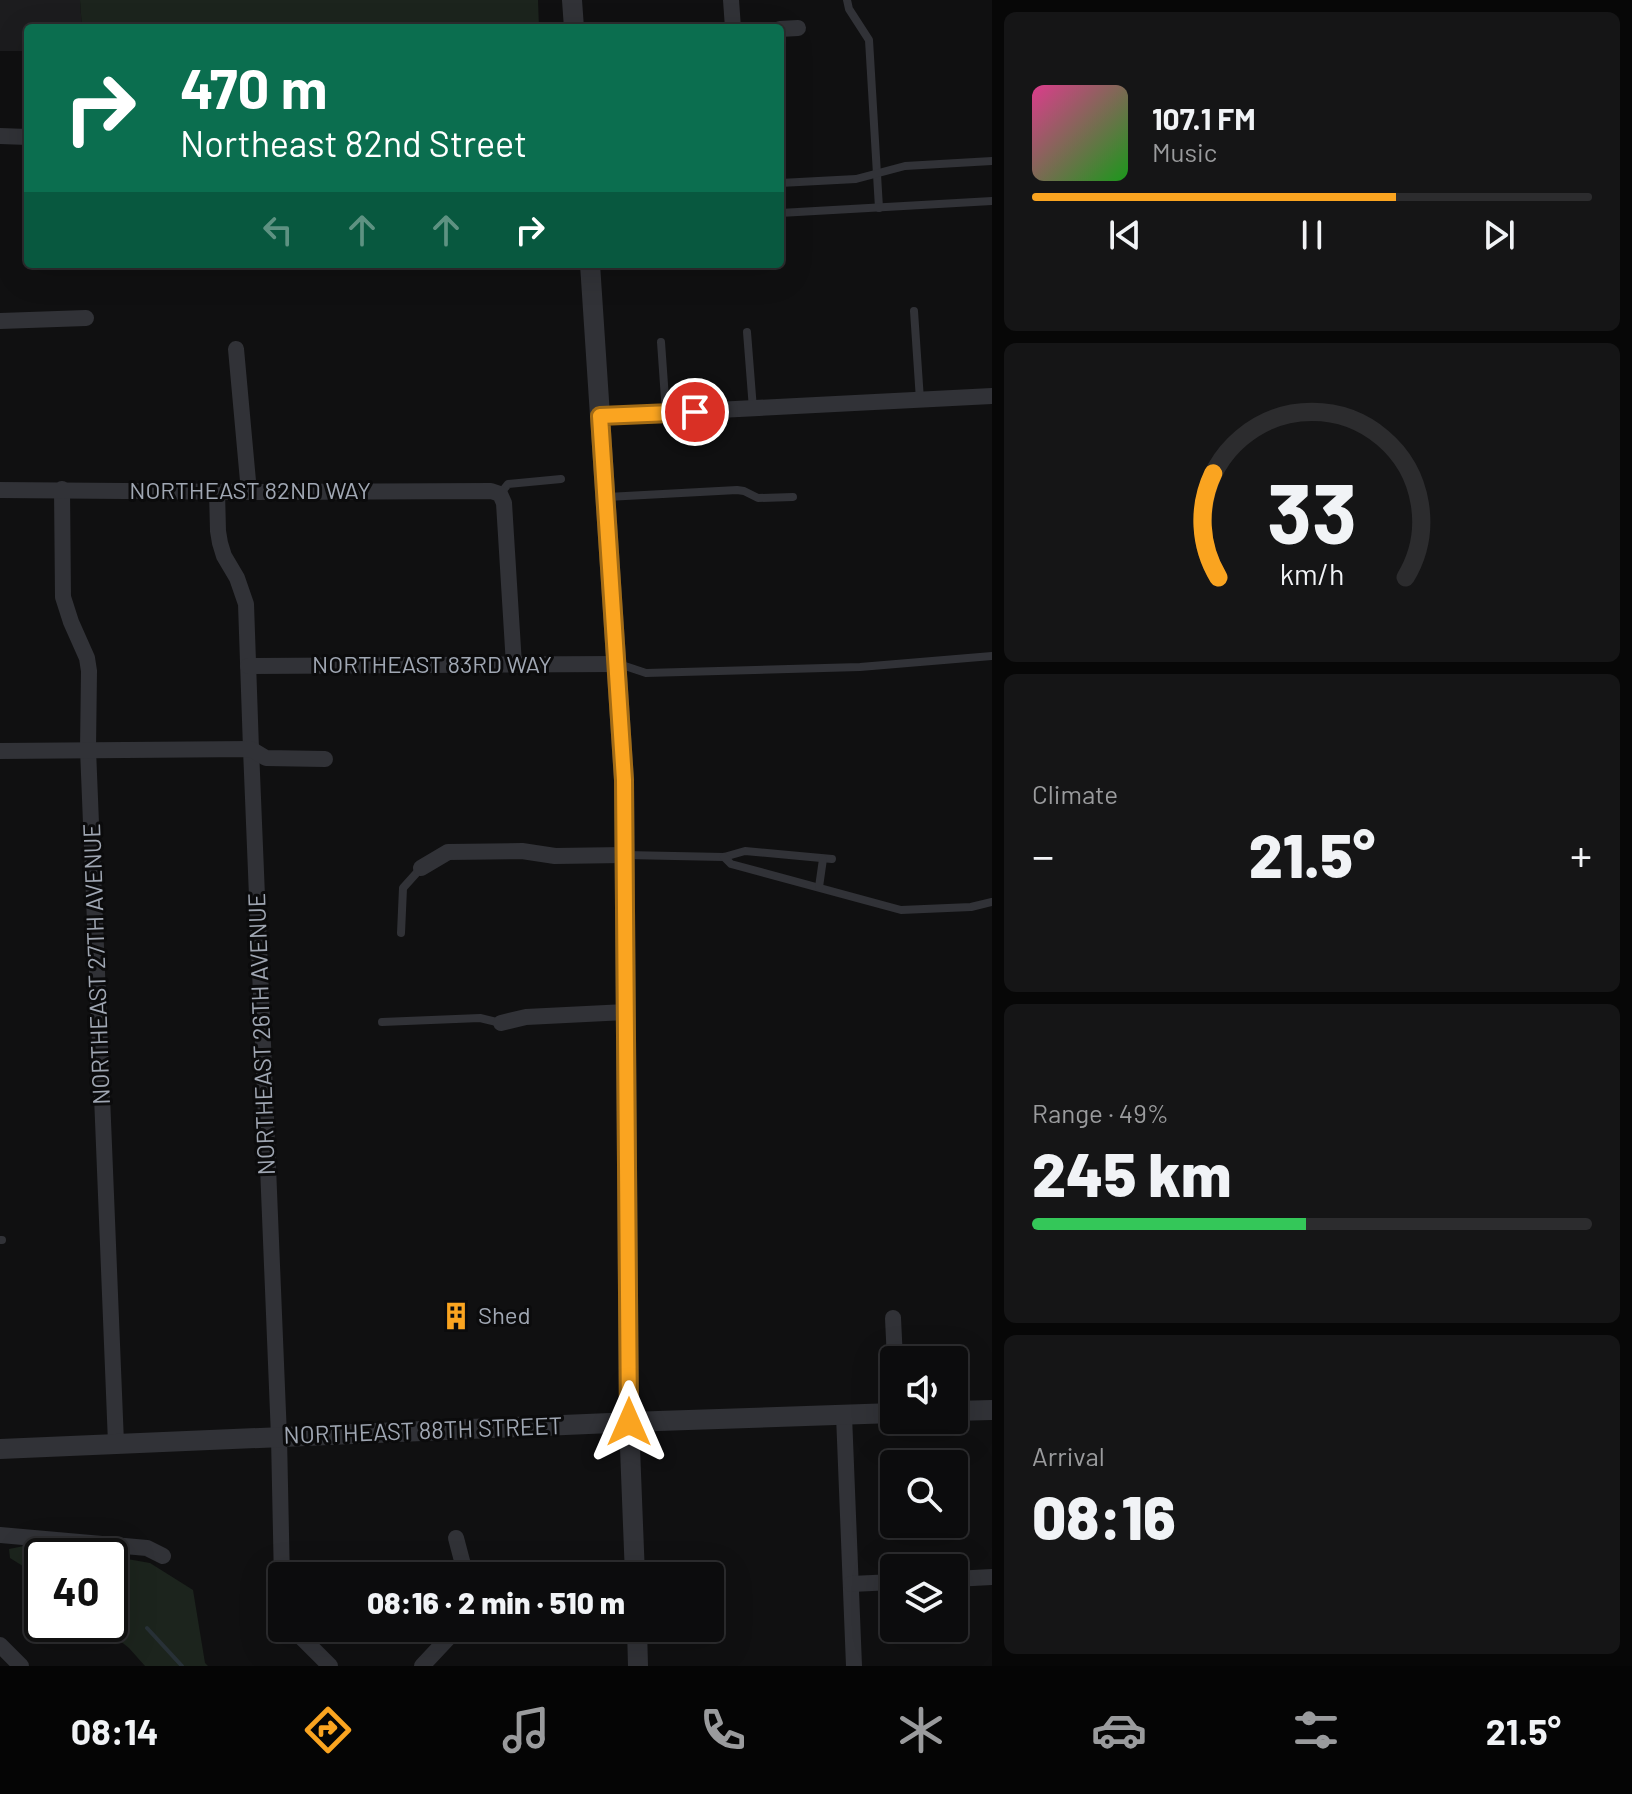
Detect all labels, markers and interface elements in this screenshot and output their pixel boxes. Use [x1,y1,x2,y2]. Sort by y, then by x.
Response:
text: 470 m [180,53,328,120]
icon: right [48,56,152,160]
text: 107.1 FM [1152,100,1256,136]
text: Northeast 82nd Street [180,121,527,164]
text: Music [1152,136,1217,167]
icon: left [256,208,300,252]
icon: ahead [340,208,384,252]
icon: ahead [424,208,468,252]
icon: right [508,208,552,252]
icon: previous [1103,213,1147,257]
icon: pause [1290,213,1334,257]
icon: next [1477,213,1521,257]
pin [661,378,729,446]
icon: arrive [673,390,717,434]
text: 33 [1267,461,1357,561]
street label: NORTHEAST 82ND WAY [129,475,371,504]
text: km/h [1280,556,1344,591]
street label: NORTHEAST 83RD WAY [312,649,552,678]
text: Climate [1032,778,1118,809]
text: 21.5° [1249,818,1375,890]
street label: NORTHEAST 27TH AVENUE [76,823,115,1105]
text: − [1032,828,1054,881]
text: + [1570,828,1592,881]
street label: NORTHEAST 26TH AVENUE [241,892,280,1176]
text: Range · 49% [1032,1097,1169,1128]
text: 245 km [1032,1137,1231,1209]
place label: Shed [478,1300,531,1329]
building icon: Shed [441,1301,471,1331]
map controls [880,1346,968,1642]
button: sound [880,1346,968,1434]
position arrow [587,1380,671,1464]
street label: NORTHEAST 88TH STREET [283,1410,563,1449]
text: Arrival [1032,1440,1105,1471]
button: search [880,1450,968,1538]
text: 08:16 [1032,1480,1176,1552]
speed limit sign: 40 [24,1538,128,1642]
button: layers [880,1554,968,1642]
text: 08:16 · 2 min · 510 m [367,1584,625,1620]
icon: directions [300,1702,356,1758]
icon: music [498,1702,554,1758]
icon: phone [695,1702,751,1758]
icon: climate [893,1702,949,1758]
icon: car [1091,1702,1147,1758]
icon: filters [1288,1702,1344,1758]
text: 08:14 [71,1709,158,1752]
text: 21.5° [1486,1709,1561,1752]

